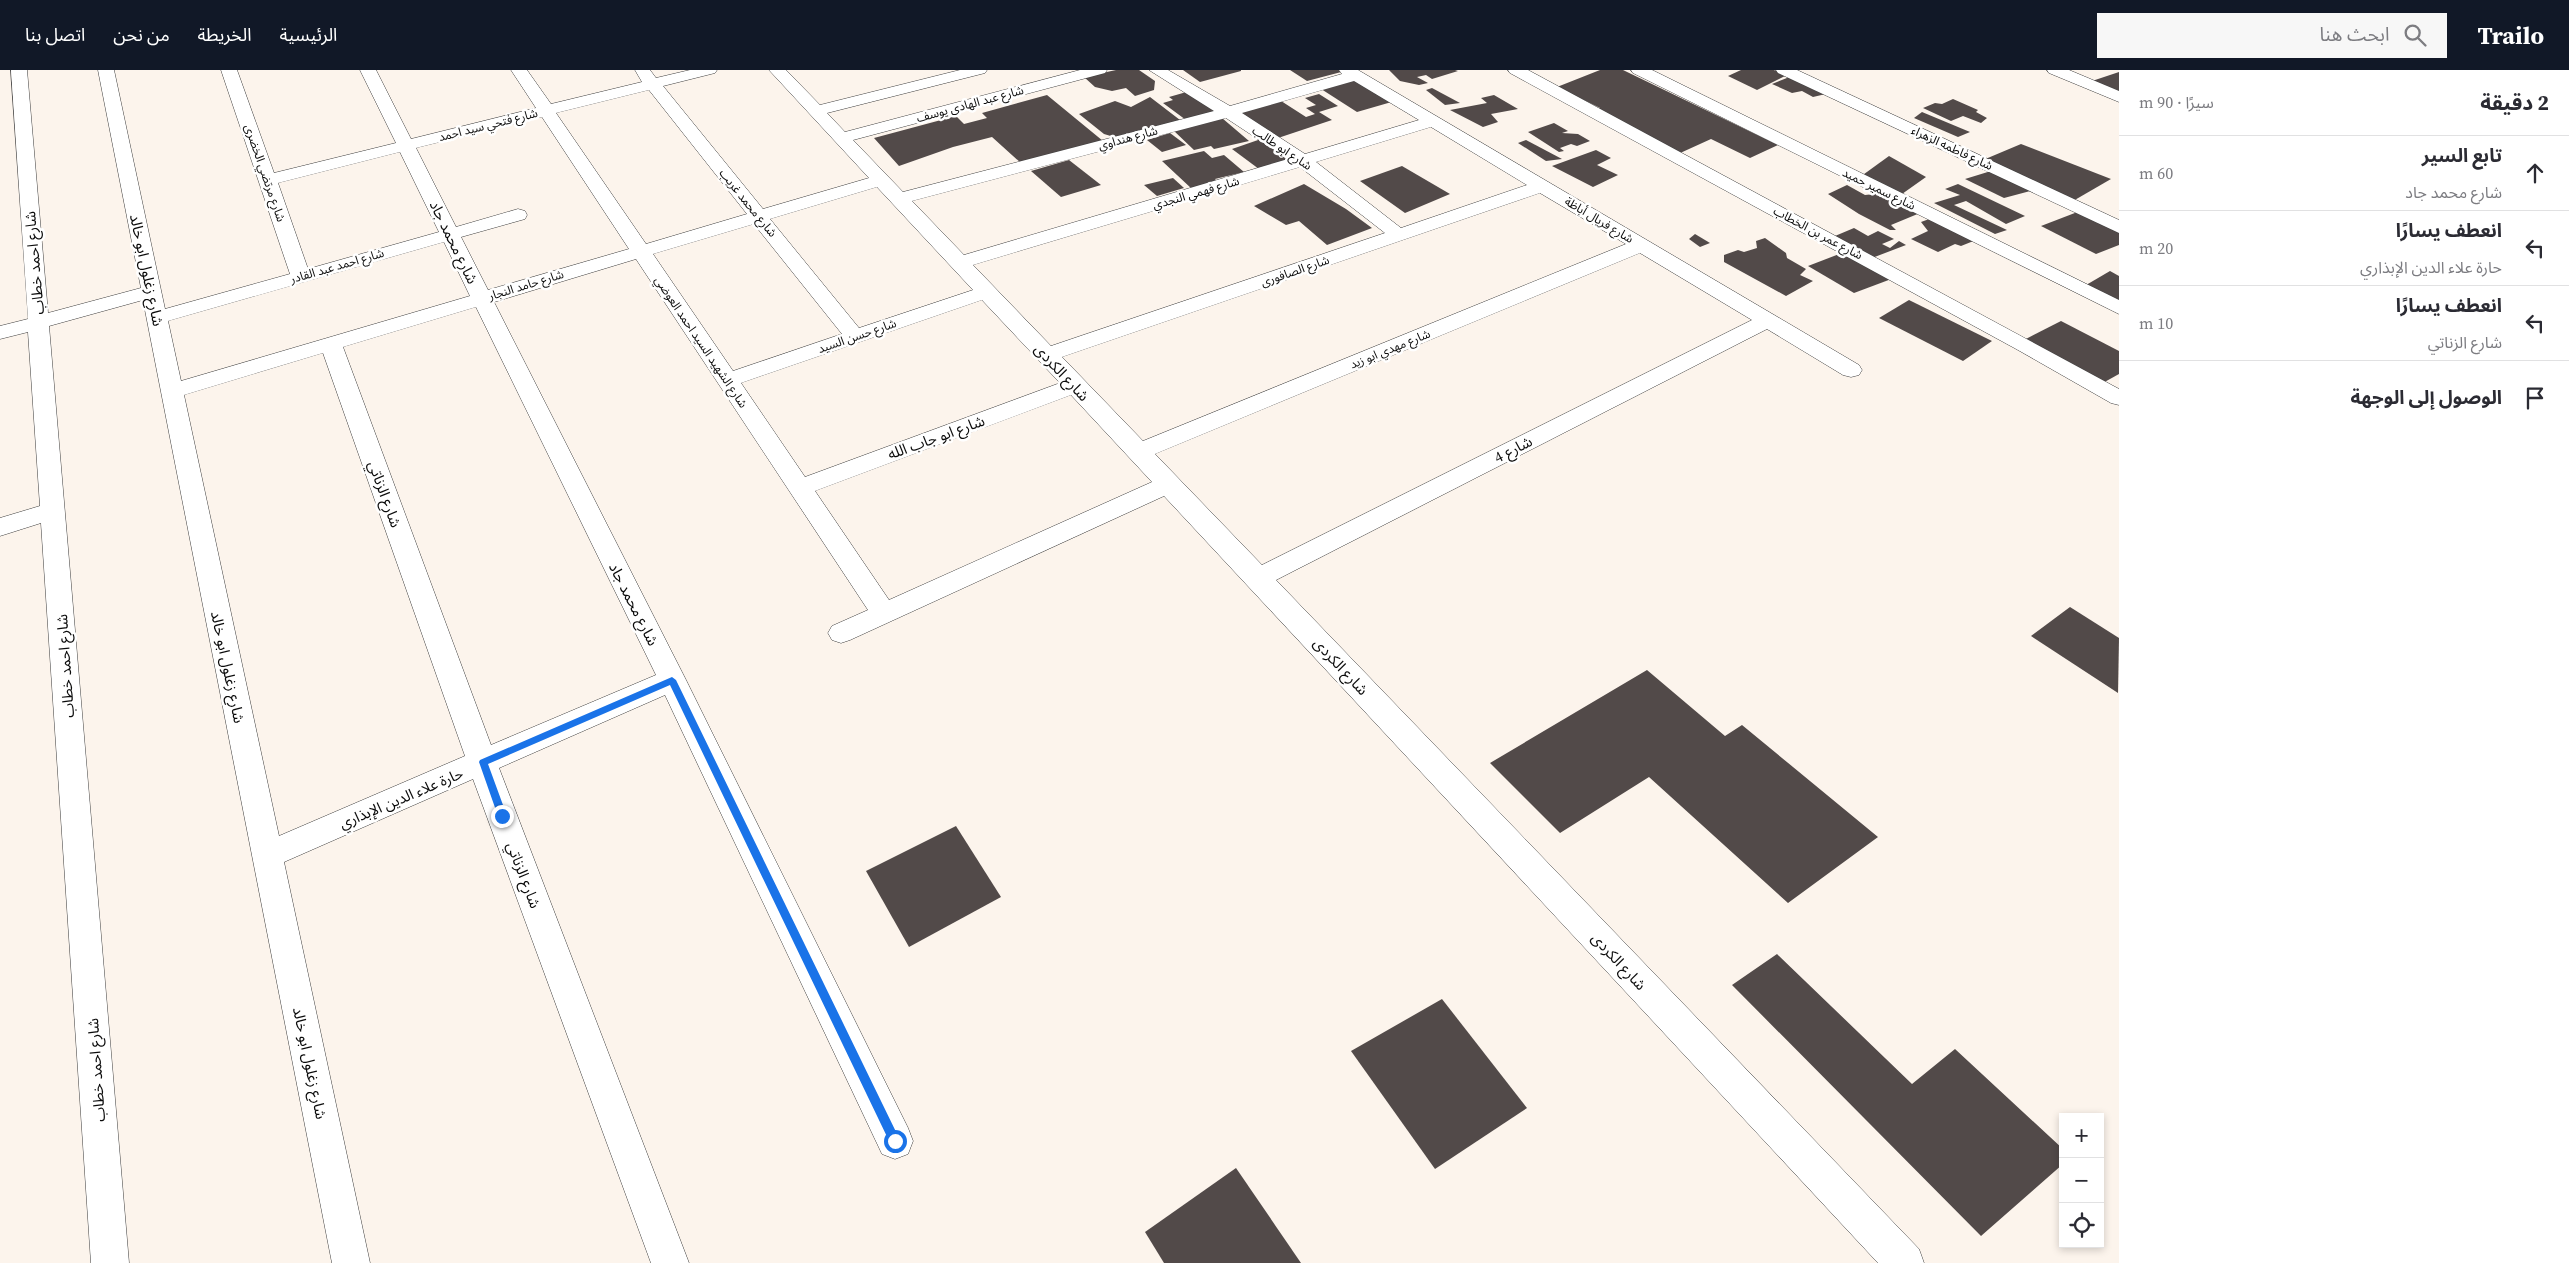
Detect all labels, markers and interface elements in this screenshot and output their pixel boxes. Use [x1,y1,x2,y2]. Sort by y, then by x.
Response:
search box [2097,13,2447,58]
text: Trailo [2477,19,2544,52]
text: ابحث هنا [2320,21,2389,47]
icon: search [2401,21,2429,49]
text: اتصل بنا [25,22,85,47]
text: من نحن [113,22,170,47]
text: الخريطة [198,22,252,47]
text: الرئيسية [280,22,337,47]
street label: شارع عبد الهادى يوسف [915,82,1026,127]
text: 2 دقيقة [2480,88,2549,117]
text: سيرًا · 90 m [2139,91,2214,113]
street label: شارع فتحي سيد احمد [437,105,540,147]
street label: شارع مرتضي الخضرى [239,122,289,225]
street label: شارع هنداوي [1097,122,1160,155]
street label: شارع ابو طالب [1249,122,1315,175]
street label: شارع فاطمه الزهراء [1908,122,1995,175]
text: تابع السير [2422,142,2502,168]
icon: ahead [2521,159,2549,187]
text: 60 m [2139,162,2173,184]
street label: شارع سمير حميد [1839,164,1918,214]
street label: شارع محمد غريب [715,166,780,241]
street label: شارع فهمي النجدي [1151,173,1242,215]
text: شارع محمد جاد [2405,181,2502,203]
street label: شارع فريال أباظة [1561,193,1636,248]
street label: شارع محمد جاد [423,197,483,288]
street label: شارع عمر بن الخطاب [1770,203,1865,264]
street label: شارع احمد خطاب [19,210,51,316]
street label: شارع زغلول ابو خالد [123,212,169,329]
text: انعطف يسارًا [2396,217,2502,243]
icon: left [2521,234,2549,262]
text: 20 m [2139,237,2173,259]
street label: شارع احمد عبد القادر [287,245,386,288]
street label: شارع الصافورى [1259,252,1332,291]
text: حارة علاء الدين الإبذاري [2360,256,2502,278]
street label: شارع حامد النجار [485,266,566,305]
street label: شارع الشهيد السيد احمد العوضي [649,273,751,412]
text: انعطف يسارًا [2396,292,2502,318]
icon: left [2521,309,2549,337]
text: 10 m [2139,312,2173,334]
street label: شارع حسن السيد [816,315,899,358]
street label: شارع مهدي ابو زيد [1347,326,1433,374]
text: شارع الزناتي [2428,331,2502,353]
street label: شارع الكردى [1028,339,1094,407]
text: الوصول إلى الوجهة [2350,384,2502,410]
icon: arrive [2521,384,2549,412]
street label: شارع ابو جاب الله [885,410,988,466]
street label: شارع 4 [1490,430,1537,469]
street label: شارع الزناتي [361,458,407,531]
street label: شارع محمد جاد [602,559,664,650]
street label: شارع زغلول ابو خالد [204,609,250,726]
street label: شارع احمد خطاب [51,613,81,719]
street label: شارع الكردى [1307,633,1373,701]
street label: حارة علاء الدين الإبذاري [336,762,467,835]
route end [491,805,514,828]
street label: شارع الزناتي [500,839,546,912]
street label: شارع الكردى [1585,928,1651,996]
street label: شارع زغلول ابو خالد [286,1005,332,1122]
street label: شارع احمد خطاب [82,1017,112,1123]
map controls [2059,1113,2104,1248]
button: + [2059,1113,2104,1158]
route start [884,1130,907,1153]
button: − [2059,1158,2104,1203]
button: locate [2059,1203,2104,1248]

